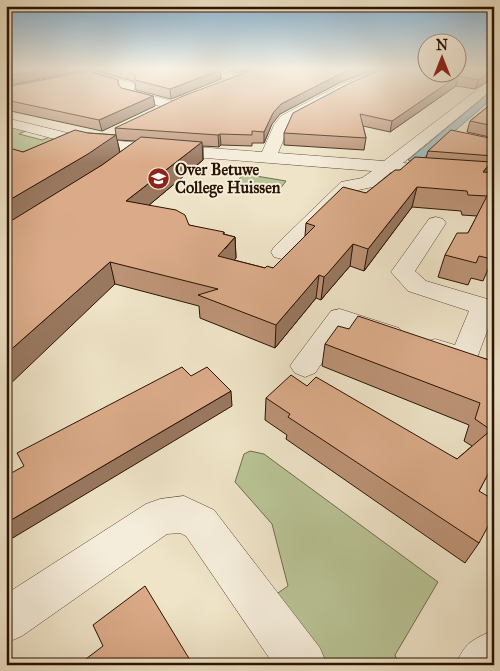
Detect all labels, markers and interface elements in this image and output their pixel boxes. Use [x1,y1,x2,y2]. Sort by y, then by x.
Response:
north arrow [418,32,468,82]
text: N [436,37,448,54]
place label: Over Betuwe College Huissen [175,160,281,198]
school or university icon: Over Betuwe College Huissen [147,166,171,190]

